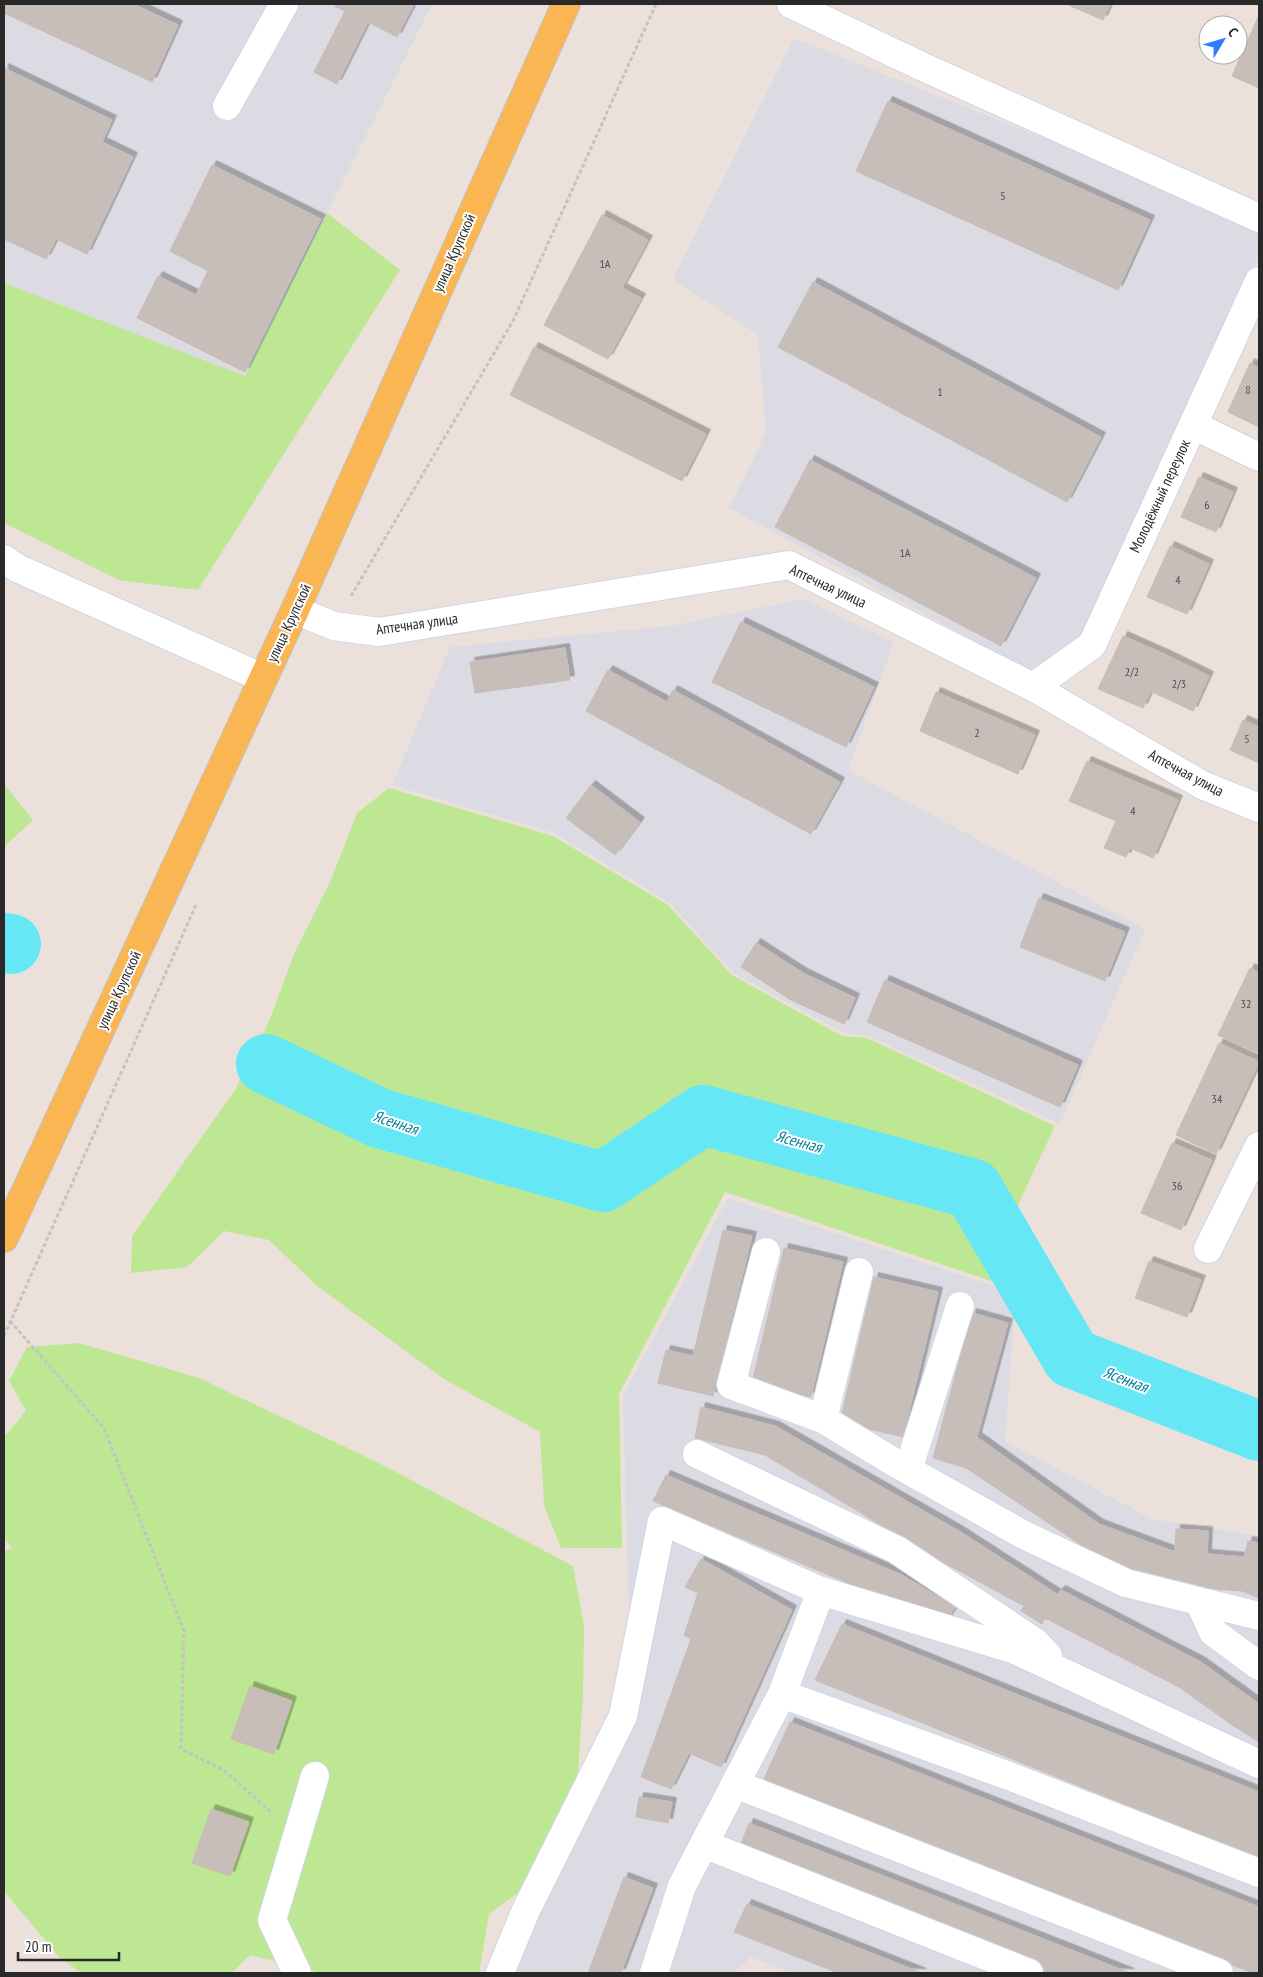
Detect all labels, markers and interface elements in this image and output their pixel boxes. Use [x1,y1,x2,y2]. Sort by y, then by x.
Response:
north arrow [1198,15,1248,65]
text: С [1224,24,1243,41]
house number: 5 [1000,188,1006,203]
street label: улица Крупской [428,211,479,295]
house number: 1А [599,256,611,271]
house number: 8 [1245,382,1251,397]
house number: 1 [937,384,943,399]
street label: Молодёжный переулок [1125,436,1194,555]
house number: 6 [1204,497,1210,512]
house number: 1А [899,545,911,560]
street label: Аптечная улица [787,560,870,612]
house number: 4 [1175,572,1181,587]
street label: улица Крупской [262,581,315,665]
street label: Аптечная улица [375,608,459,639]
house number: 2/2 [1125,664,1139,679]
house number: 2/3 [1172,676,1186,691]
house number: 2 [974,725,980,740]
house number: 5 [1244,731,1250,746]
street label: Аптечная улица [1145,745,1227,800]
house number: 4 [1130,803,1136,818]
street label: улица Крупской [92,948,145,1032]
house number: 32 [1241,996,1251,1011]
house number: 34 [1212,1091,1223,1106]
water label: Ясенная [371,1105,423,1139]
water label: Ясенная [774,1125,825,1157]
house number: 36 [1172,1178,1182,1193]
water label: Ясенная [1101,1361,1153,1397]
scale bar [18,1930,119,1962]
text: 20 m [25,1937,51,1956]

